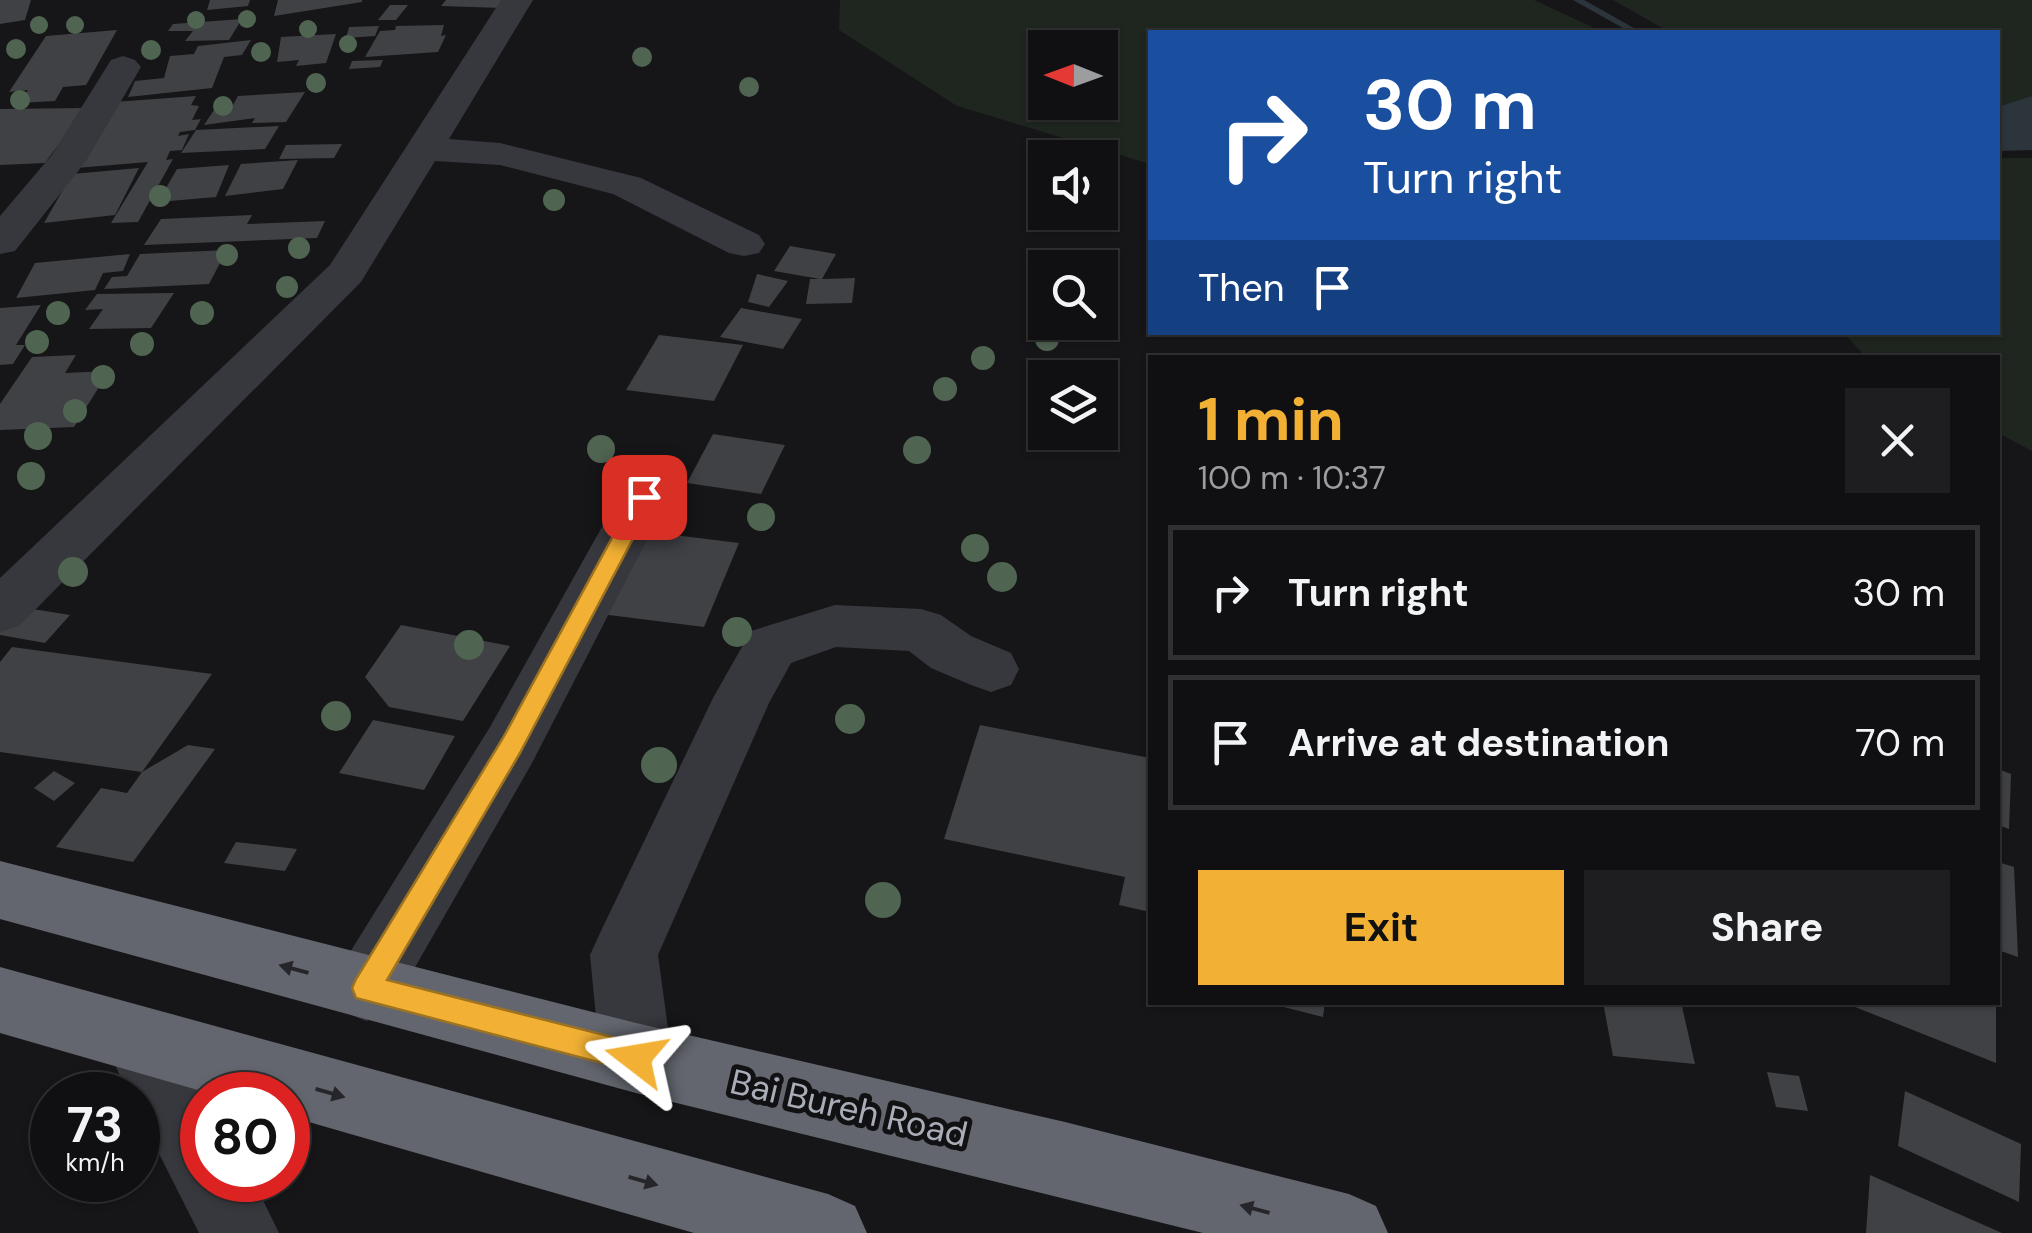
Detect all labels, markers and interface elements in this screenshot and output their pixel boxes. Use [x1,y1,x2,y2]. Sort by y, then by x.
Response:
north arrow [1028,30,1118,120]
map controls [1028,30,1118,450]
text: 30 m [1363,60,1537,151]
icon: right [1198,70,1328,200]
button: sound [1028,140,1118,230]
text: Turn right [1363,148,1562,207]
button: search [1028,250,1118,340]
icon: arrive [1305,260,1360,315]
text: Then [1198,263,1285,313]
button: layers [1028,360,1118,450]
text: 1 min [1198,380,1344,459]
button: close [1845,388,1950,493]
pin [602,455,687,540]
text: 100 m · 10:37 [1198,457,1386,499]
icon: arrive [617,470,672,525]
icon: right [1203,565,1258,620]
text: Turn right [1288,568,1469,618]
text: 30 m [1853,568,1945,618]
icon: arrive [1203,715,1258,770]
text: Arrive at destination [1288,718,1670,768]
text: 70 m [1855,718,1945,768]
button: Exit [1198,870,1564,985]
button: Share [1584,870,1950,985]
one-way arrow [279,961,309,976]
position arrow [584,1006,688,1110]
street label: Bai Bureh Road [726,1058,972,1158]
speed limit sign: 80 [180,1072,310,1202]
one-way arrow [315,1086,346,1101]
text: 73 [67,1092,123,1158]
text: km/h [65,1146,125,1179]
one-way arrow [628,1174,658,1189]
one-way arrow [1239,1200,1270,1216]

